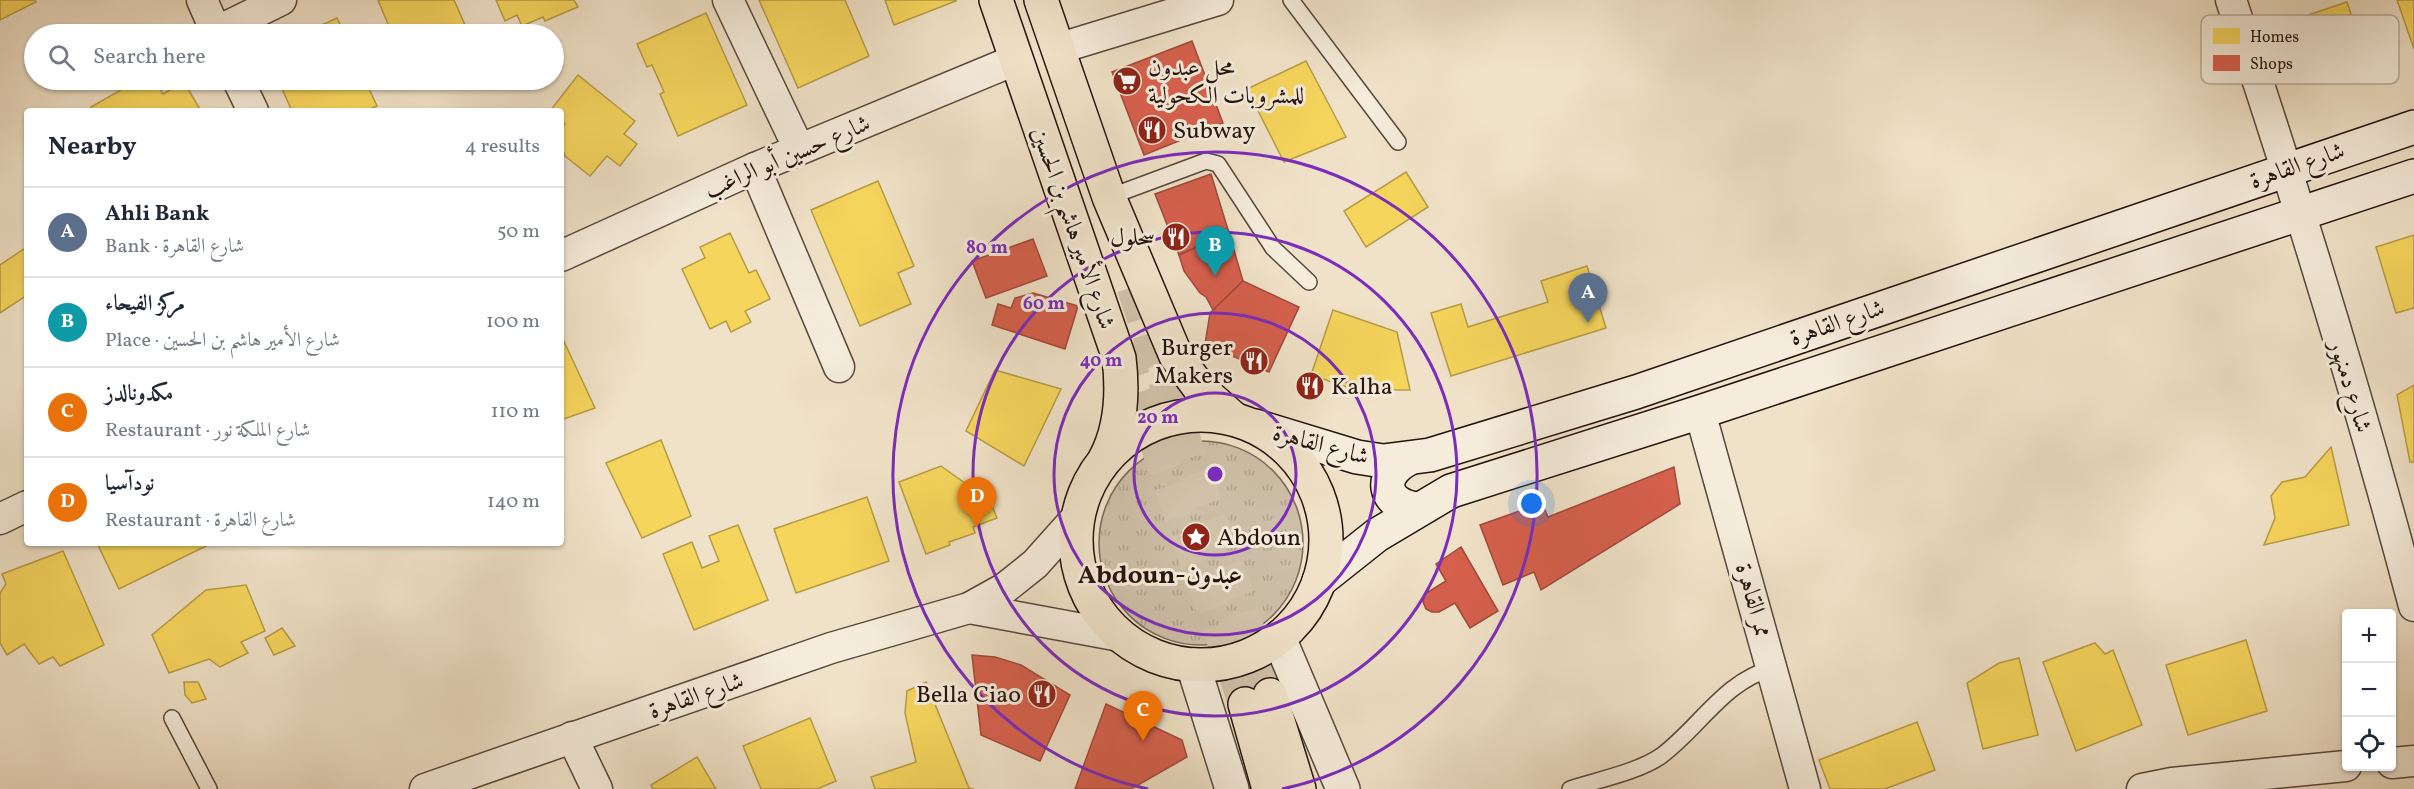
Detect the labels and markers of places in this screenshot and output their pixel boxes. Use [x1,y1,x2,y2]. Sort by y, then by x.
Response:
place label: محل عبدون للمشروبات الكحولية [1148,52,1304,114]
supermarket icon: محل عبدون للمشروبات الكحولية [1111,65,1143,97]
restaurant icon: Subway [1136,114,1168,146]
place label: Subway [1173,115,1255,149]
restaurant icon: سحلول [1160,221,1192,253]
place label: سحلول [1110,222,1155,256]
pin: B [1196,226,1234,276]
pin: A [1568,274,1608,323]
place label: Burger Makers [1154,332,1233,394]
restaurant icon: Burger Makers [1238,345,1270,377]
restaurant icon: Kalha [1294,370,1326,402]
place label: Kalha [1331,371,1393,405]
centre of rings [1205,464,1225,484]
pin: D [958,478,996,527]
place icon: Abdoun [1180,521,1212,553]
place label: Abdoun [1217,522,1301,556]
restaurant icon: Bella Ciao [1026,678,1058,710]
place label: Bella Ciao [916,679,1021,713]
pin: C [1124,692,1162,741]

